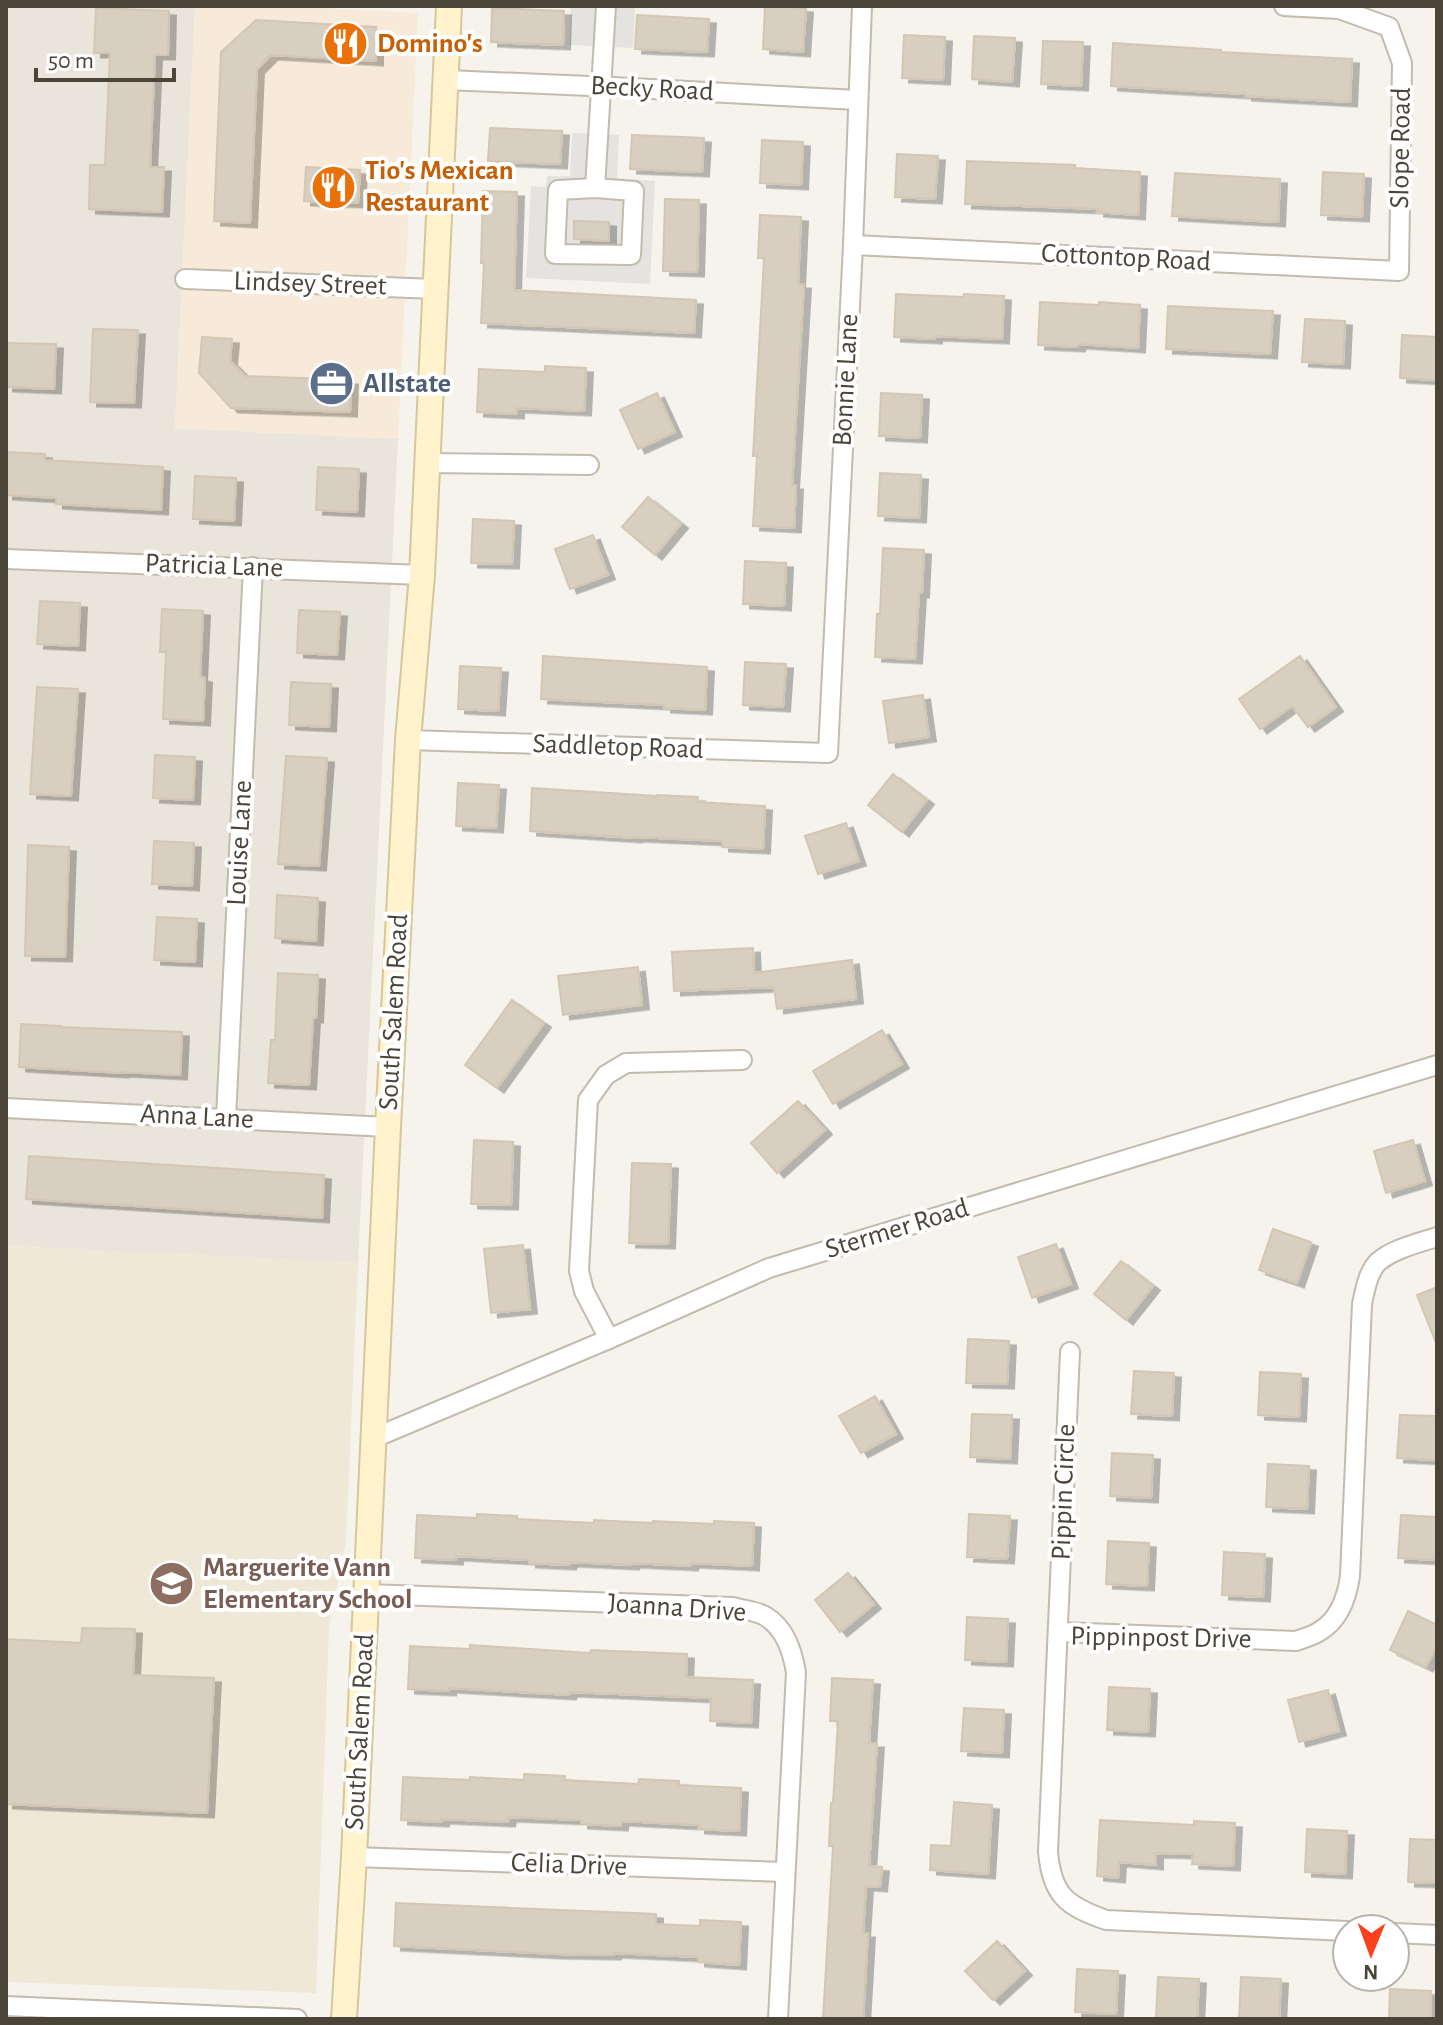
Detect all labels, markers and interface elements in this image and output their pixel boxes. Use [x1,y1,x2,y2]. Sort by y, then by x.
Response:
restaurant icon: Domino's [322,20,370,68]
place label: Domino's [377,30,483,58]
scale bar [36,32,174,82]
text: 50 m [48,49,94,73]
street label: Becky Road [590,72,714,106]
street label: Slope Road [1386,87,1416,209]
place label: Tio's Mexican Restaurant [365,157,514,217]
restaurant icon: Tio's Mexican Restaurant [310,163,358,211]
street label: Cottontop Road [1040,240,1212,276]
street label: Lindsey Street [233,267,387,301]
street label: Bonnie Lane [829,313,863,447]
office icon: Allstate [308,360,356,408]
place label: Allstate [363,370,451,398]
street label: Patricia Lane [144,550,284,582]
street label: Saddletop Road [532,730,704,764]
street label: Louise Lane [223,780,257,906]
street label: South Salem Road [375,913,413,1111]
street label: Anna Lane [139,1100,255,1134]
street label: Stermer Road [822,1194,972,1264]
street label: Pippin Circle [1048,1423,1080,1561]
place label: Marguerite Vann Elementary School [203,1554,412,1614]
school or university icon: Marguerite Vann Elementary School [148,1560,196,1608]
street label: Joanna Drive [607,1589,747,1627]
street label: Pippinpost Drive [1070,1622,1252,1654]
street label: South Salem Road [341,1633,379,1831]
street label: Celia Drive [510,1849,628,1881]
north arrow [1331,1913,1411,1993]
text: N [1363,1961,1379,1983]

